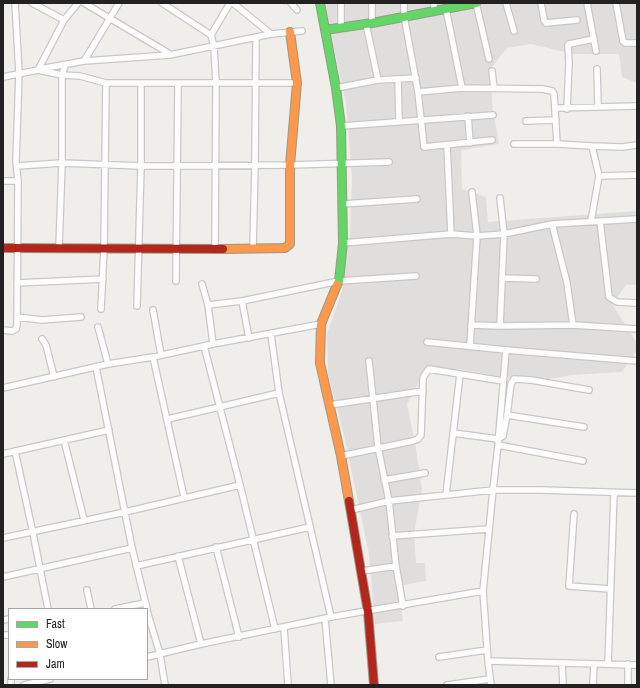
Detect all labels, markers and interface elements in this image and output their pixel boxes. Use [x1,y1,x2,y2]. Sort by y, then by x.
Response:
legend [8,608,148,680]
text: Fast [46,616,65,632]
text: Slow [46,636,67,652]
text: Jam [46,656,65,672]

